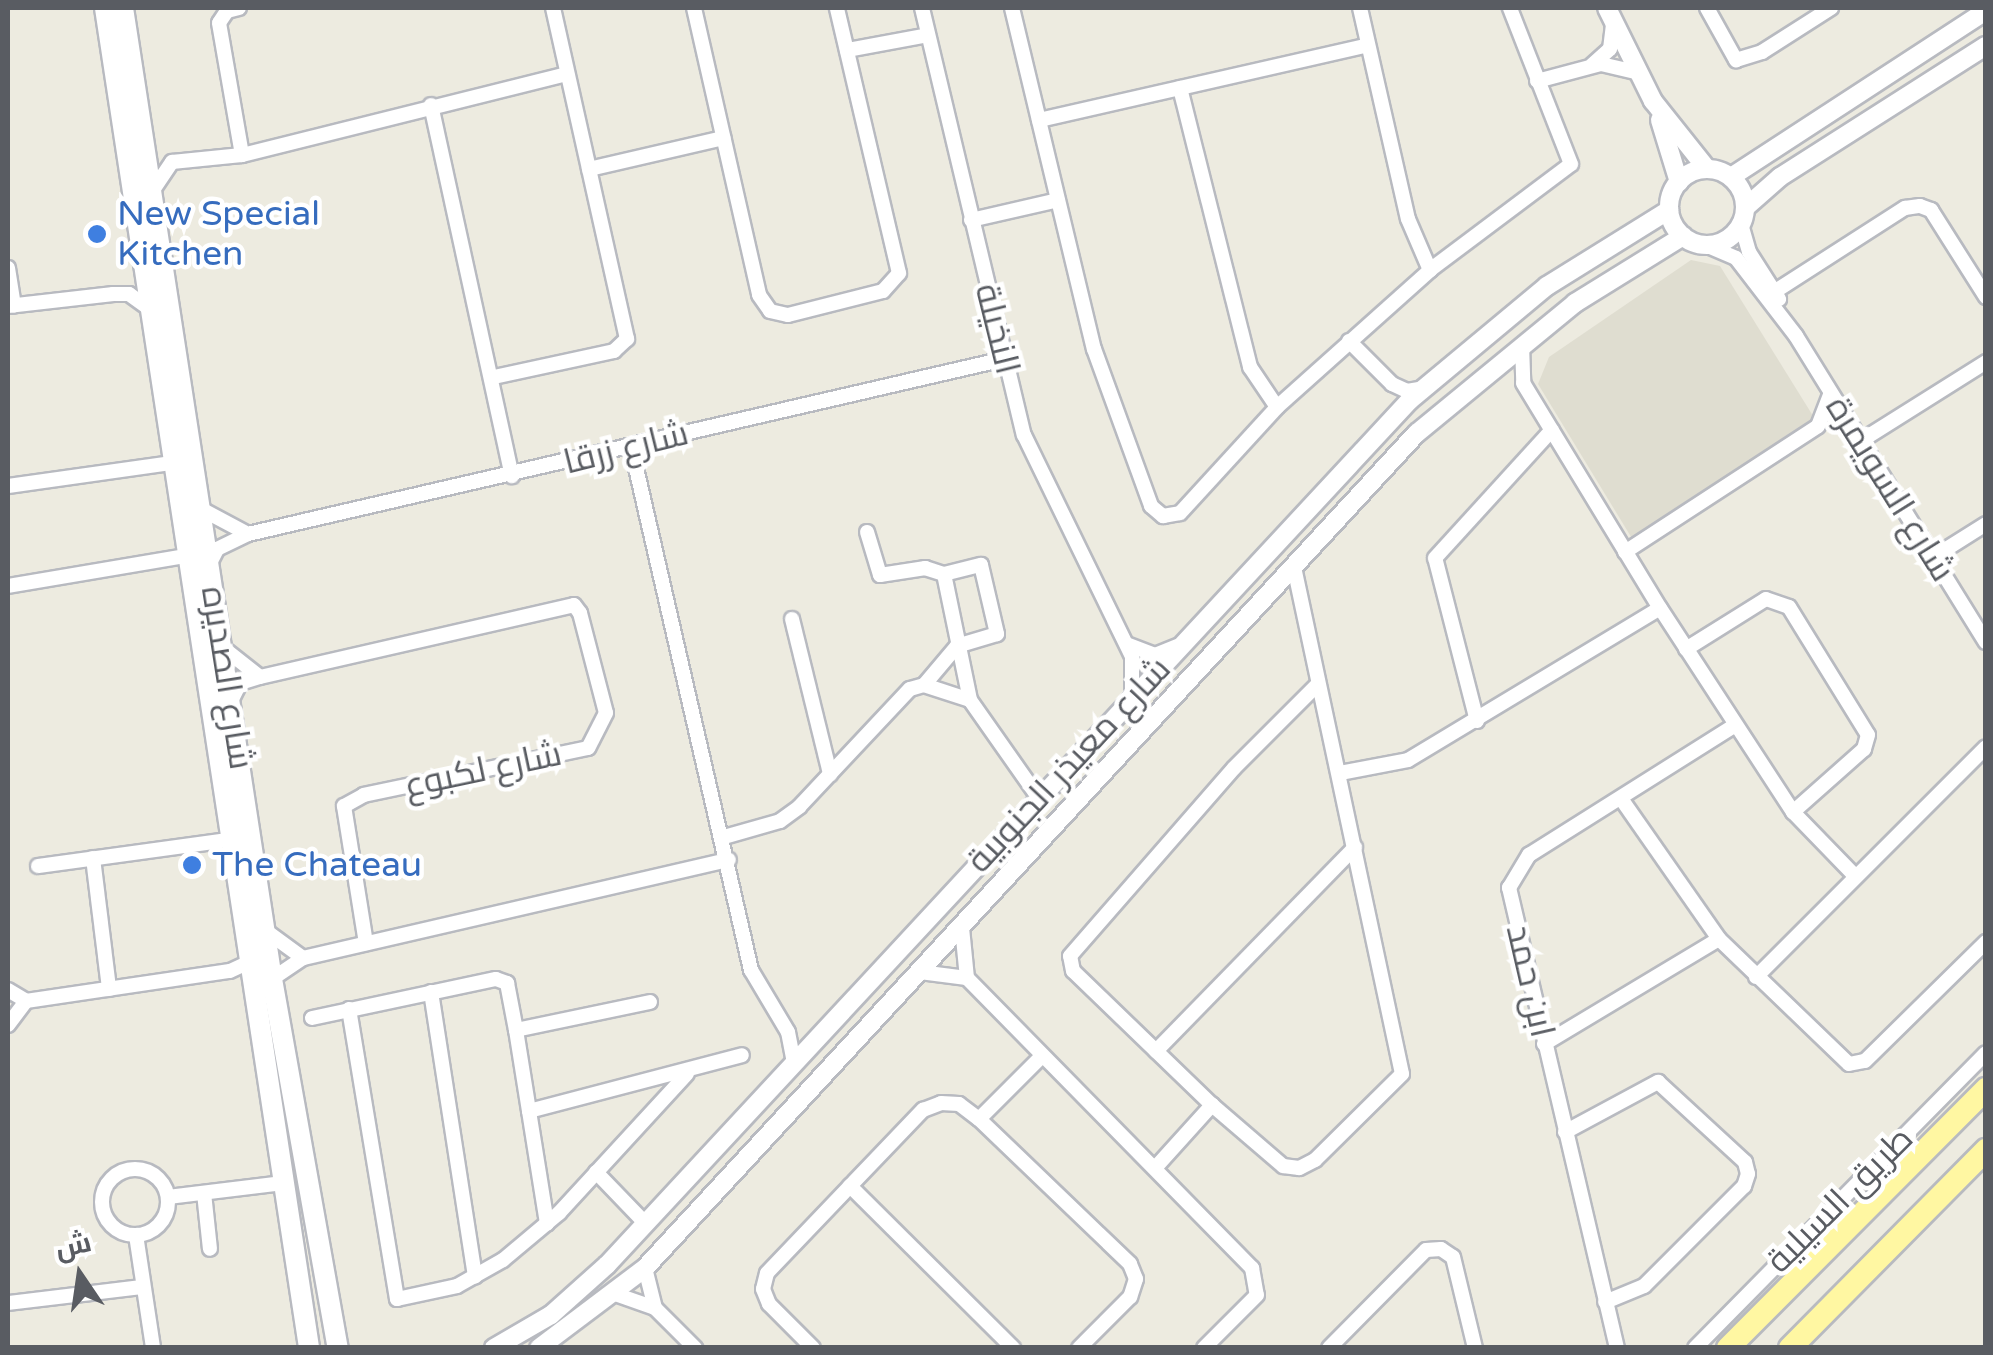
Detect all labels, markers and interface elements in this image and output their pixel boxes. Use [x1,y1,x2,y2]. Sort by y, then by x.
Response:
place label: New Special Kitchen [117,193,320,275]
marker: New Special Kitchen [86,223,108,245]
street label: النخيلة [966,279,1028,379]
street label: شارع السويمرة [1817,389,1963,589]
street label: شارع زرقا [559,412,693,484]
street label: شارع الصديره [192,583,262,773]
street label: شارع معيذر الجنوبية [958,648,1180,882]
street label: شارع لكبوع [401,733,565,807]
place label: The Chateau [212,844,422,886]
marker: The Chateau [181,854,203,876]
street label: ابن حمد [1497,921,1563,1041]
street label: طريق السيلية [1758,1118,1922,1282]
north arrow [30,1225,130,1325]
text: ش [52,1225,95,1266]

